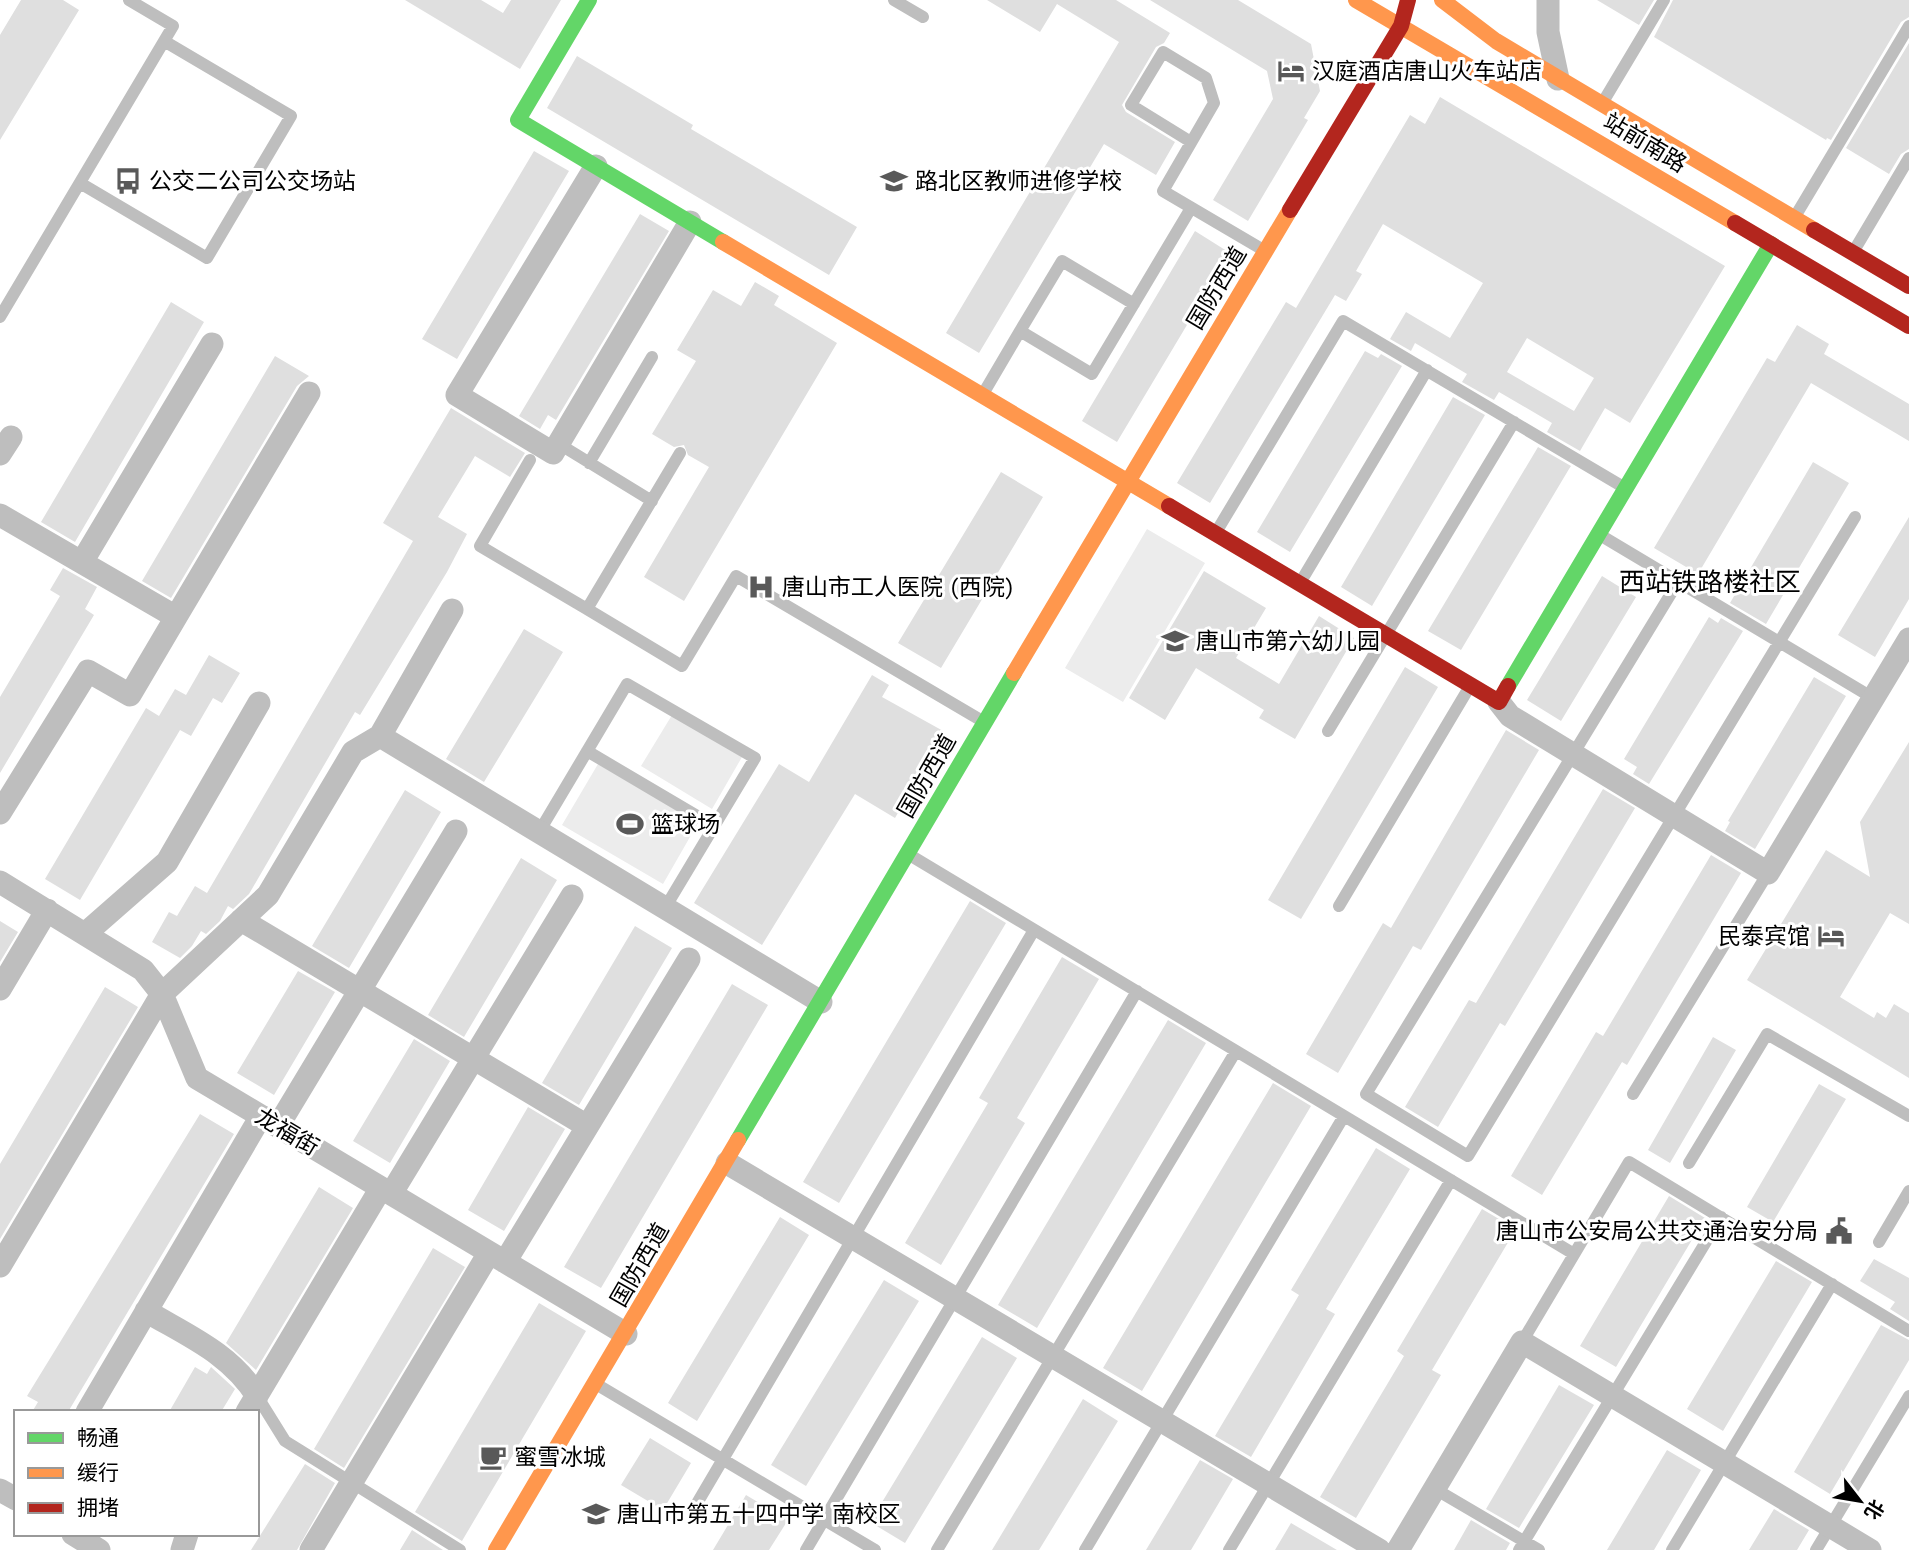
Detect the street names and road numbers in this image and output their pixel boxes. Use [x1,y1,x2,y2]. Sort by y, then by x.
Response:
street label: 站前南路 [1599,108,1691,178]
street label: 国防西道 [1182,242,1252,334]
street label: 国防西道 [892,729,962,823]
street label: 龙福街 [250,1103,324,1161]
street label: 国防西道 [605,1218,675,1312]

